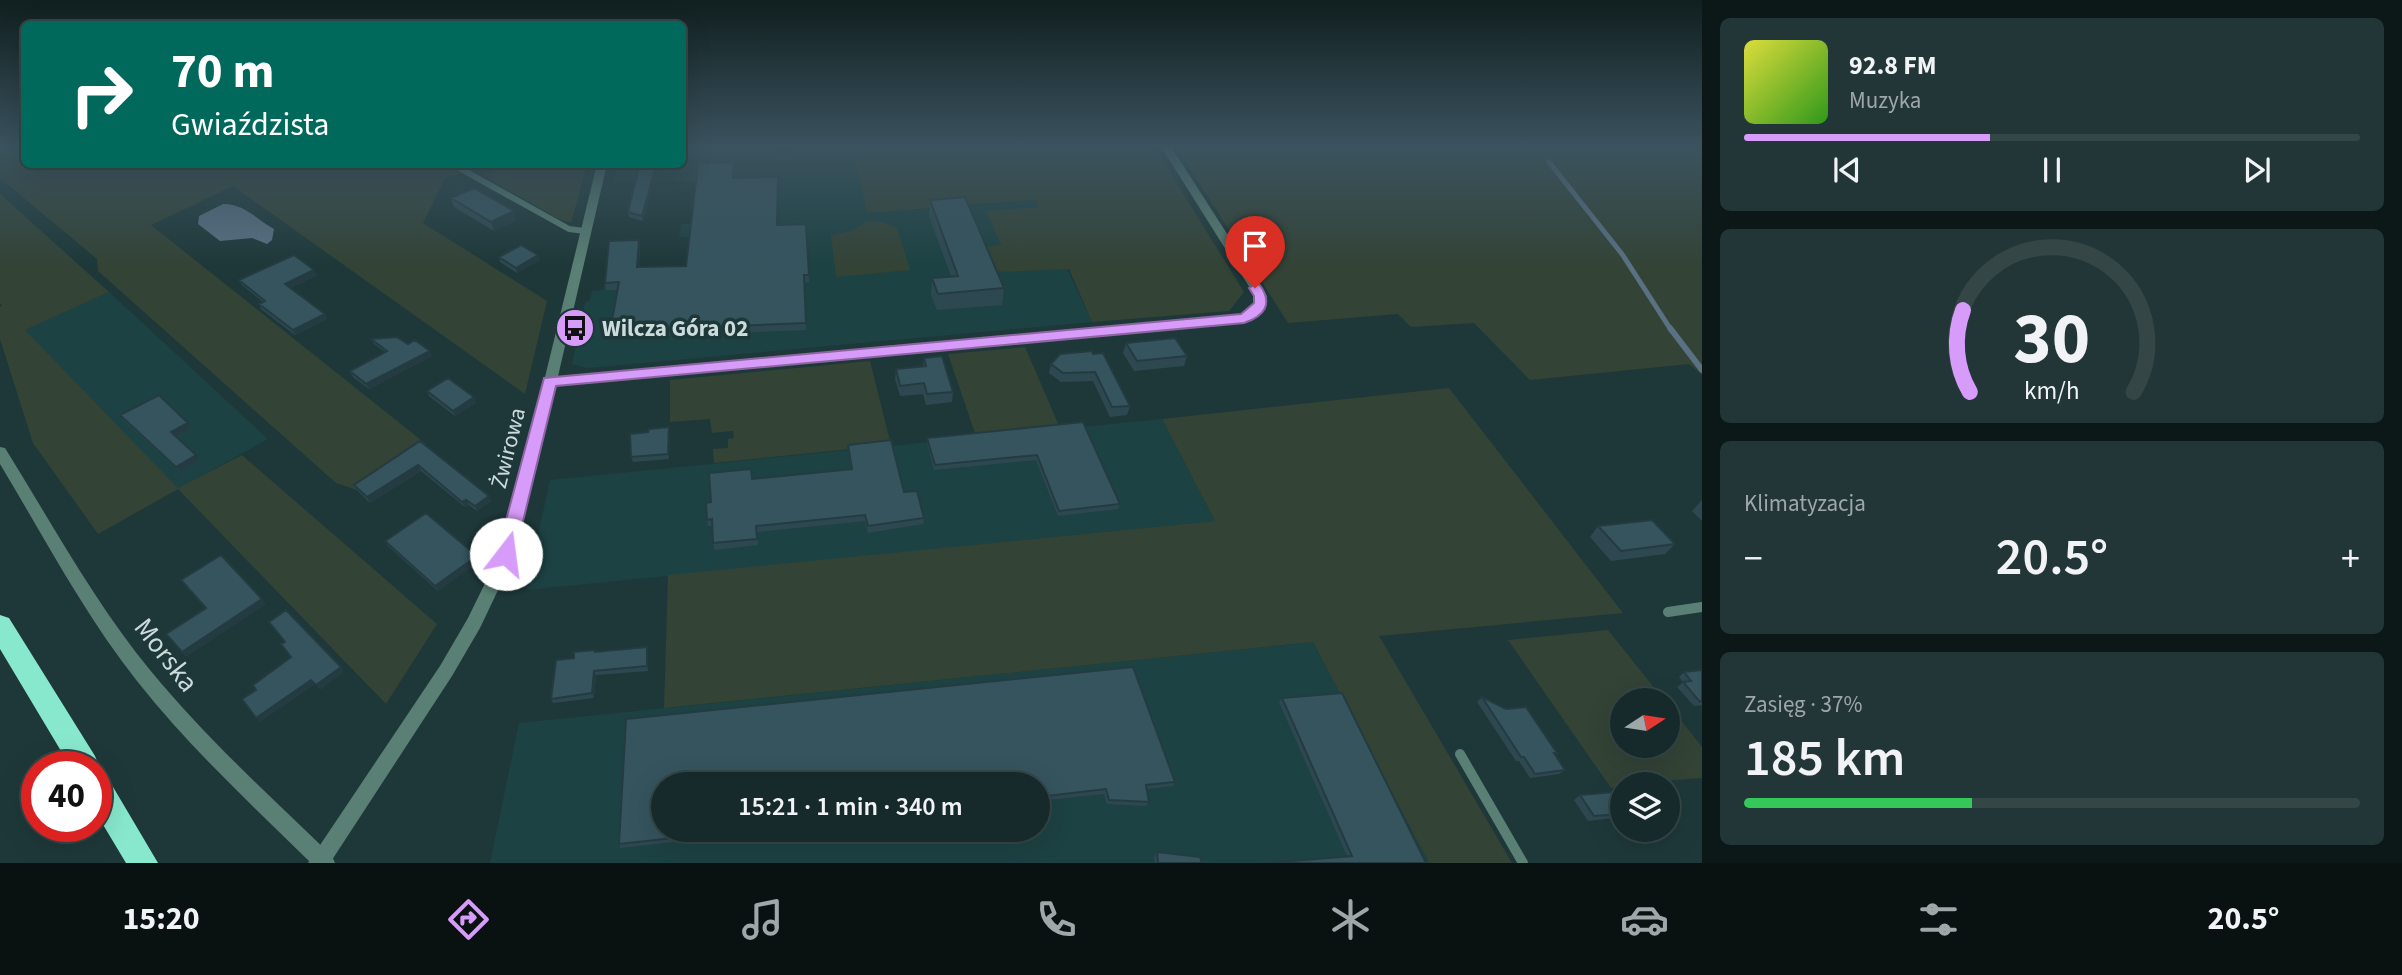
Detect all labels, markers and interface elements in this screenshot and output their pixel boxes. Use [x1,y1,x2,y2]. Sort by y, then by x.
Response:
text: 70 m [171,37,275,107]
text: 92.8 FM [1849,47,1937,84]
icon: right [56,49,147,140]
text: Muzyka [1849,84,1921,117]
text: Gwiaździsta [171,102,329,148]
icon: previous [1828,151,1866,189]
icon: pause [2033,151,2071,189]
icon: next [2238,151,2276,189]
pin [1225,216,1285,288]
icon: arrive [1236,227,1274,265]
text: 30 [2014,287,2090,391]
bus stop icon: Wilcza Góra 02 [554,307,596,349]
place label: Wilcza Góra 02 [602,312,748,345]
text: km/h [2024,373,2080,409]
street label: Żwirowa [482,404,534,492]
text: Klimatyzacja [1744,487,1866,520]
position arrow [469,517,543,591]
text: 20.5° [1996,521,2108,595]
text: − [1744,532,1763,586]
text: + [2341,532,2360,586]
street label: Morska [124,609,208,701]
north arrow [1610,688,1680,758]
map controls [1610,688,1680,842]
text: Zasięg · 37% [1744,688,1862,721]
text: 185 km [1744,722,1905,796]
speed limit sign: 40 [21,751,112,842]
button: layers [1610,772,1680,842]
text: 15:21 · 1 min · 340 m [738,788,963,825]
icon: directions [444,895,493,944]
icon: music [738,895,787,944]
icon: phone [1032,895,1081,944]
icon: climate [1326,895,1375,944]
icon: car [1620,895,1669,944]
icon: filters [1914,895,1963,944]
text: 15:20 [122,896,200,942]
text: 20.5° [2208,896,2279,942]

